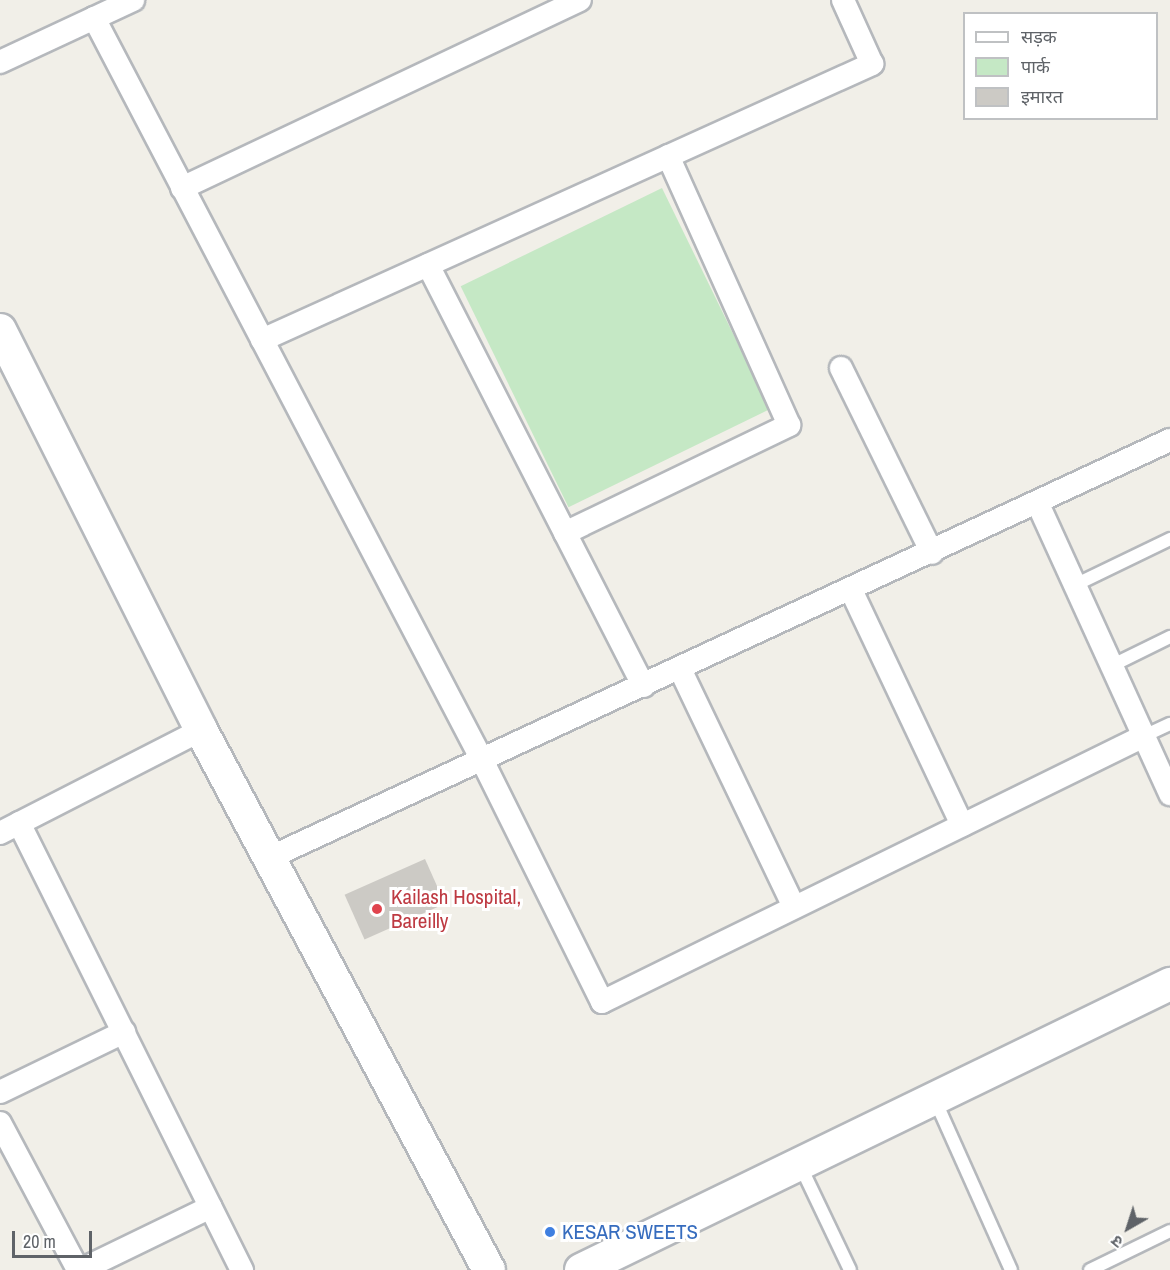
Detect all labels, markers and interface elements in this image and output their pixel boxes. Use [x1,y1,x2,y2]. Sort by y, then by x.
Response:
legend [963,12,1158,120]
text: सड़क [1021,24,1057,49]
text: पार्क [1021,54,1050,79]
text: इमारत [1021,84,1063,109]
place label: Kailash Hospital, Bareilly [391,884,521,934]
marker: Kailash Hospital, Bareilly [368,900,386,918]
north arrow [1098,1198,1158,1258]
scale bar [15,1219,94,1257]
place label: KESAR SWEETS [562,1219,698,1245]
marker: KESAR SWEETS [543,1225,557,1239]
text: 20 m [23,1229,56,1254]
text: उ [1106,1230,1127,1253]

